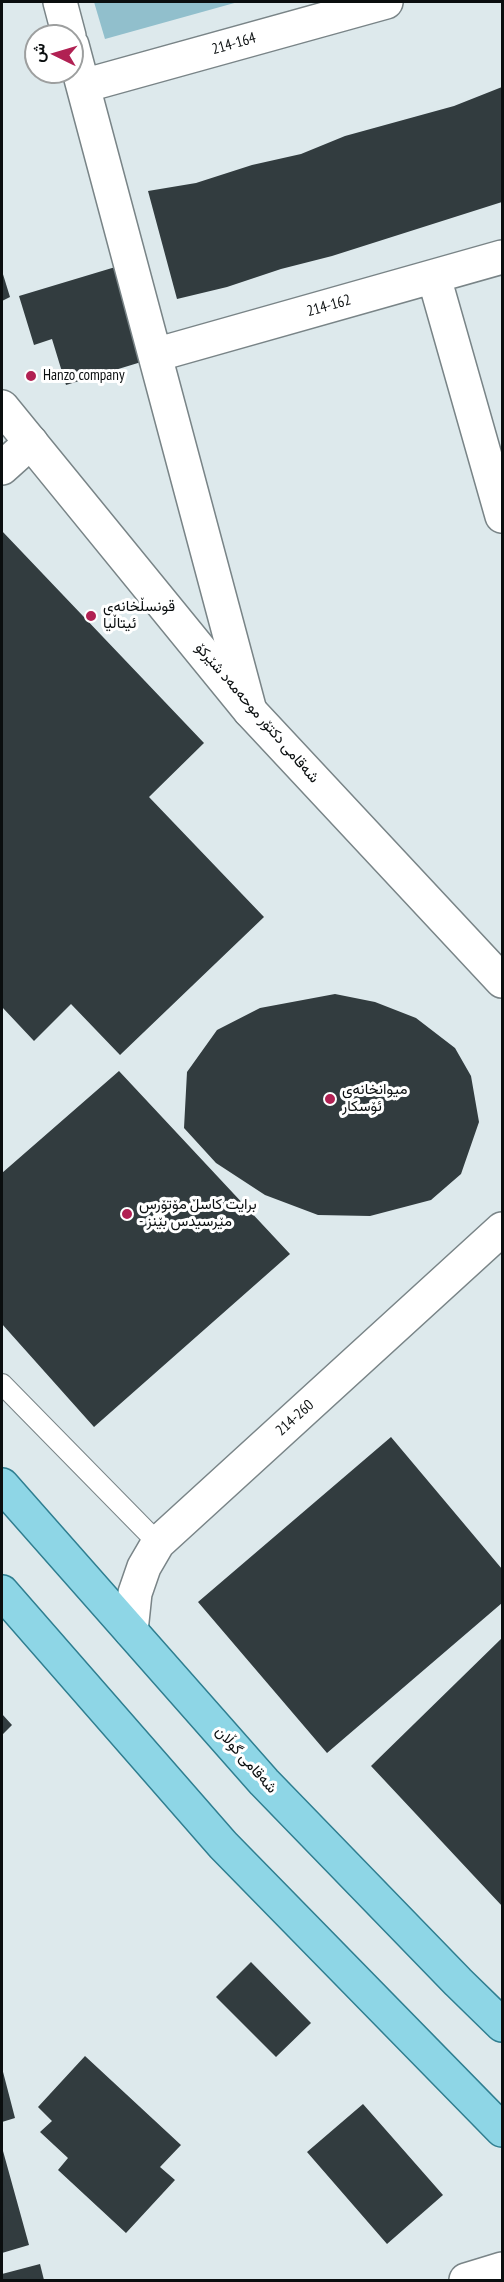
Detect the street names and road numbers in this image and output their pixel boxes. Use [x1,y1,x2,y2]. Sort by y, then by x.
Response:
street label: 214-164 [210,29,258,59]
street label: 214-162 [305,291,353,321]
street label: شەقامی دکتۆر موحەمەد شێرکۆ [191,639,323,787]
street label: 214-260 [272,1396,318,1440]
street label: شەقامی گوڵان [211,1723,281,1797]

